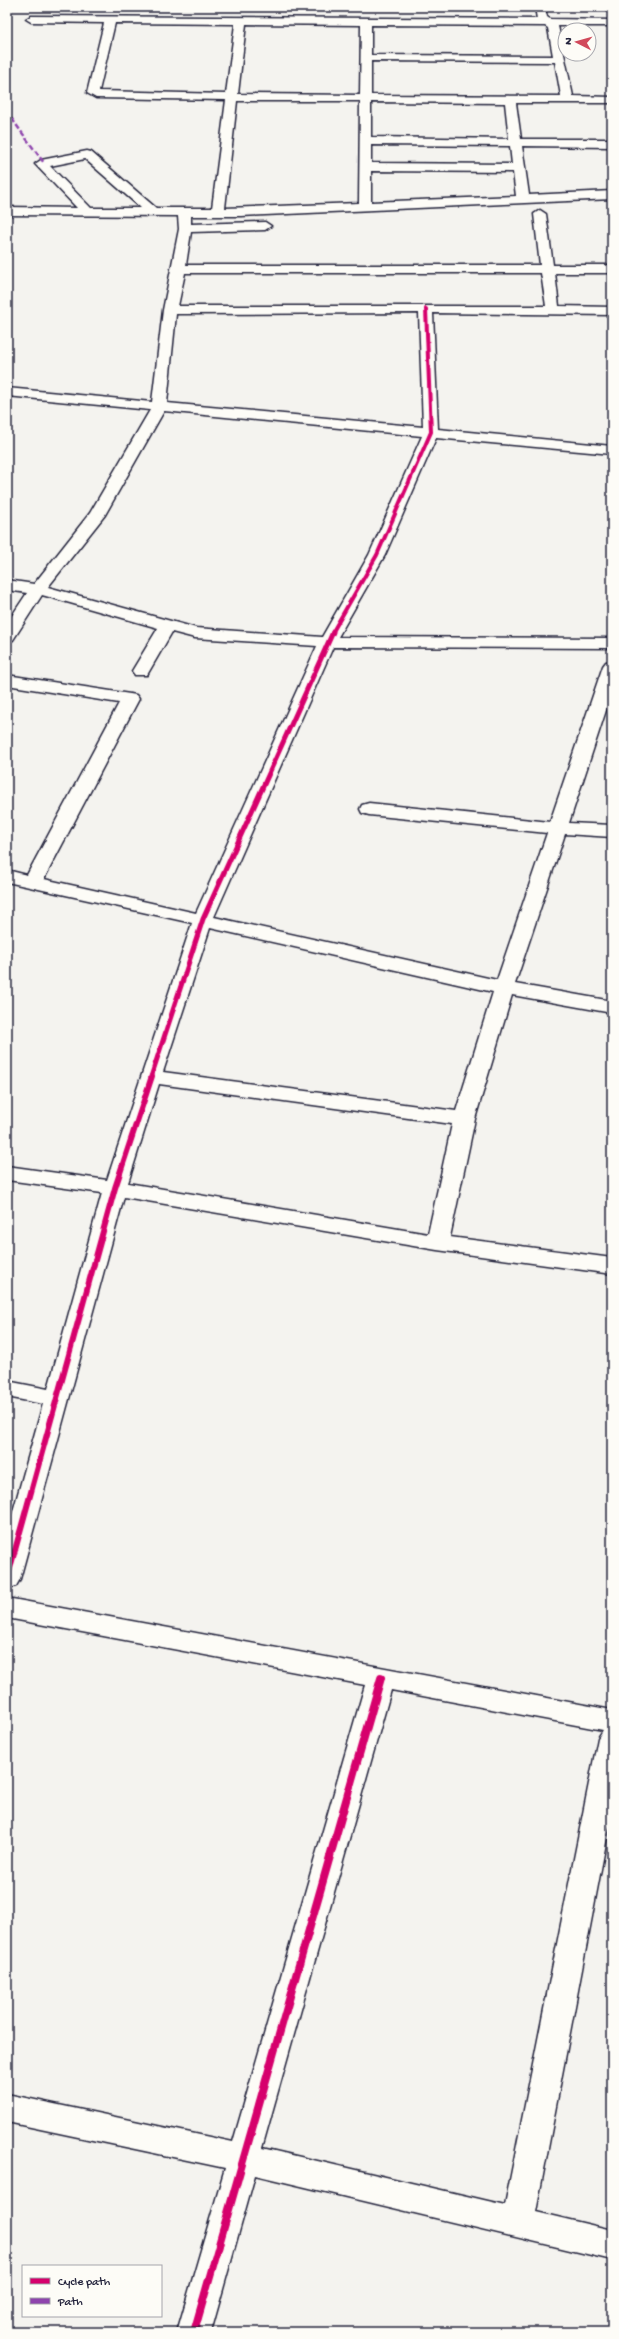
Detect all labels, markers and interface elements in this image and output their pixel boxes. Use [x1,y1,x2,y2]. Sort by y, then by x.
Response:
north arrow [557,22,597,62]
text: N [563,37,575,45]
legend [22,2265,162,2317]
text: Cycle path [58,2276,111,2290]
text: Path [57,2296,83,2310]

